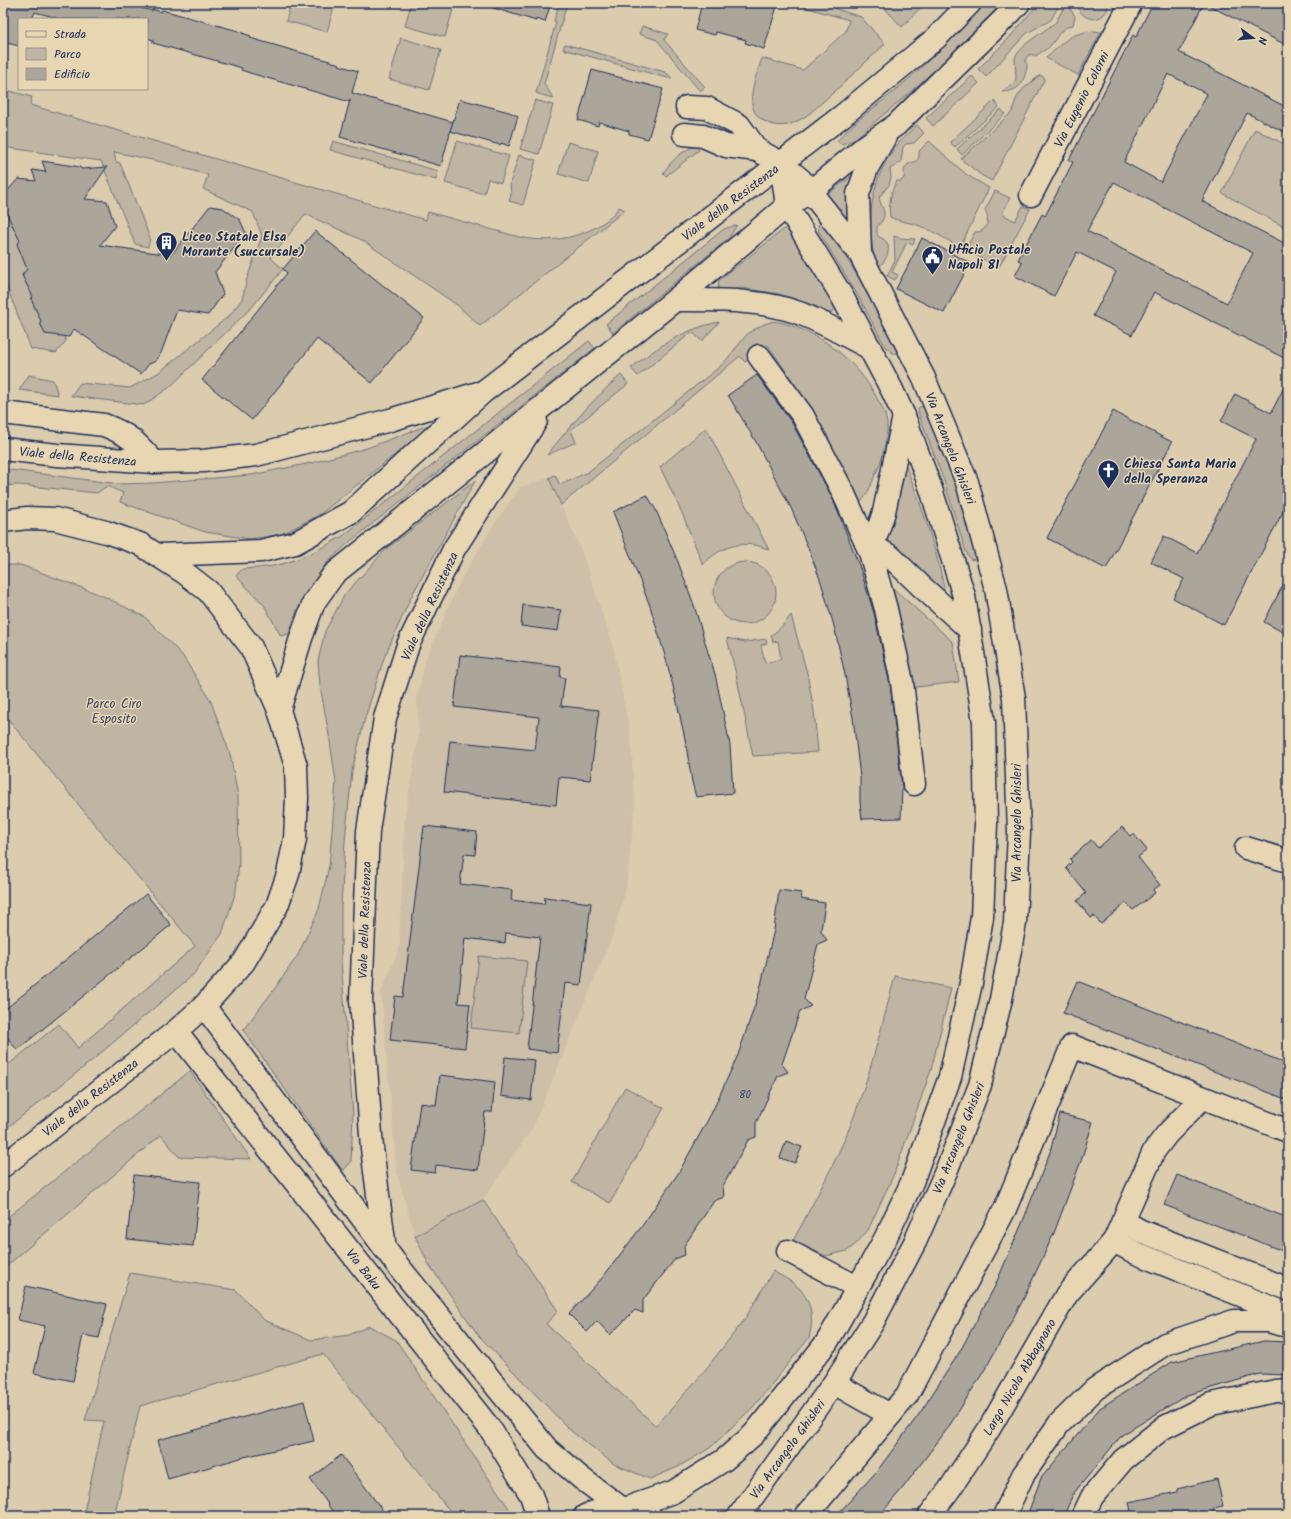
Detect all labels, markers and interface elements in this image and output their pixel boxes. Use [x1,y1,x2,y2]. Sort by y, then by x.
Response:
legend [18,18,148,90]
north arrow [1233,18,1273,58]
text: Strada [54,25,87,44]
text: N [1252,35,1271,46]
text: Parco [54,45,81,64]
street label: Via Eugenio Colorni [1049,47,1116,151]
text: Edificio [54,65,90,84]
street label: Viale della Resistenza [678,159,784,247]
place label: Liceo Statale Elsa Morante (succursale) [182,227,305,263]
building icon: Liceo Statale Elsa Morante (succursale) [154,230,180,263]
place label: Ufficio Postale Napoli 81 [948,240,1031,276]
public building icon: Ufficio Postale Napoli 81 [920,243,946,276]
street label: Via Arcangelo Ghisleri [919,389,981,509]
street label: Viale della Resistenza [18,442,137,473]
place label: Chiesa Santa Maria della Speranza [1124,454,1237,490]
church icon: Chiesa Santa Maria della Speranza [1096,457,1122,490]
street label: Viale della Resistenza [396,549,465,664]
park label: Parco Ciro Esposito [86,694,142,730]
street label: Via Arcangelo Ghisleri [1007,763,1028,882]
street label: Viale della Resistenza [353,861,378,979]
street label: Viale della Resistenza [38,1054,144,1143]
street label: Via Arcangelo Ghisleri [927,1079,992,1197]
house number: 80 [739,1086,752,1104]
street label: Via Baku [340,1245,386,1296]
street label: Largo Nicola Abbagnano [978,1315,1063,1440]
street label: Via Arcangelo Ghisleri [745,1395,832,1504]

